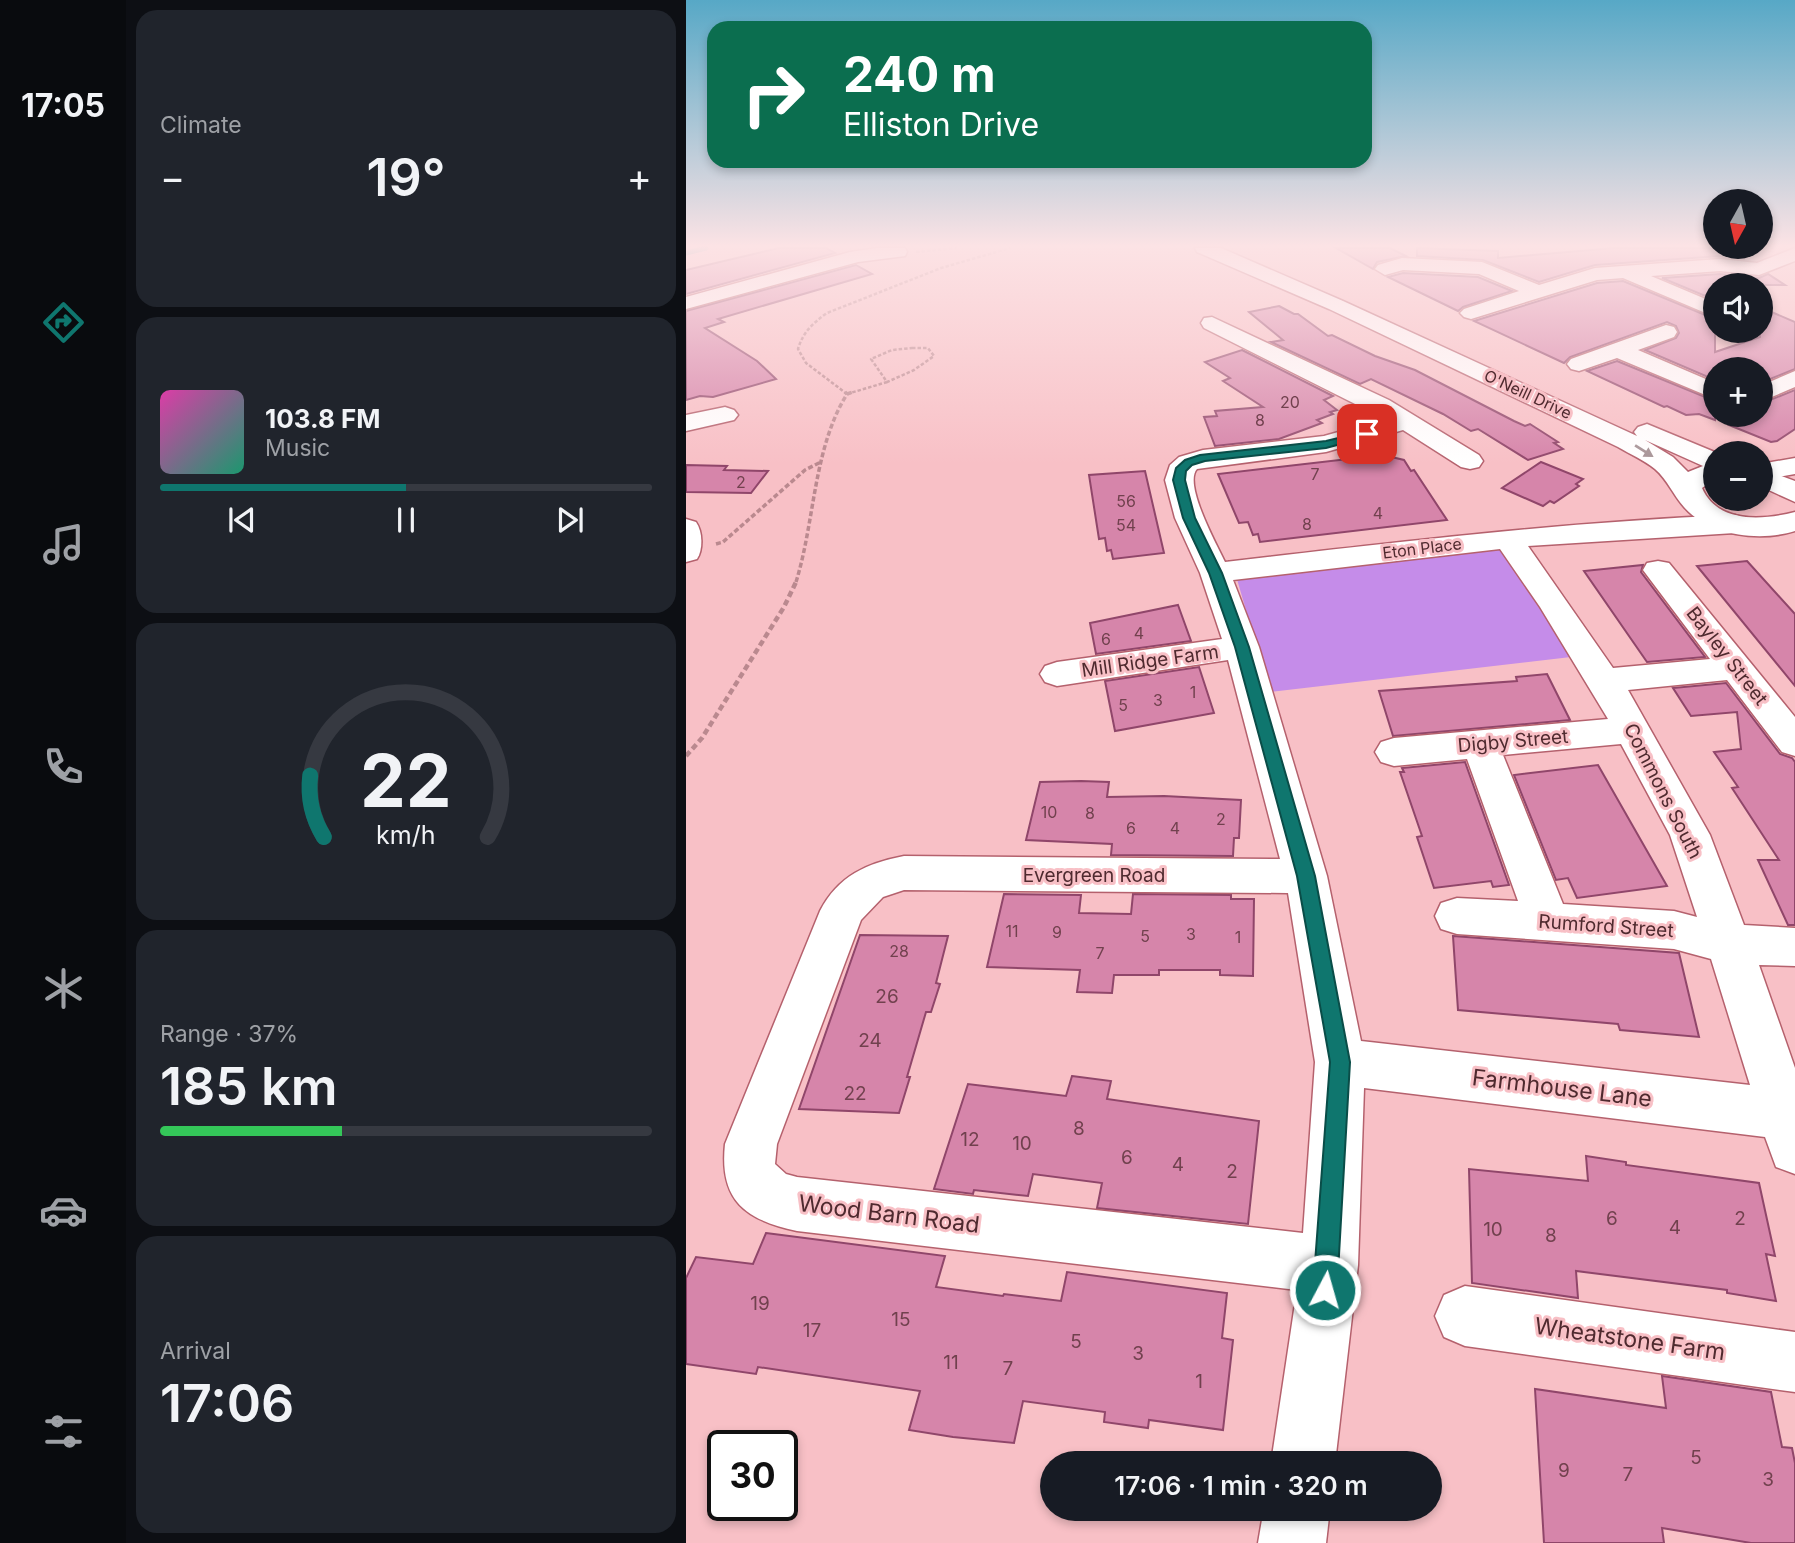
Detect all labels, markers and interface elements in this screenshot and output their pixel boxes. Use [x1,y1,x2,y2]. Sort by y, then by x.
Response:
text: 240 m [843,45,996,104]
icon: right [728,49,819,140]
text: 17:05 [21,86,105,125]
text: Elliston Drive [843,105,1039,144]
text: Climate [160,111,242,139]
text: 19° [366,146,446,209]
text: − [160,154,185,200]
text: + [627,154,652,200]
north arrow [1703,189,1773,259]
map controls [1703,189,1773,511]
button: sound [1703,273,1773,343]
icon: directions [39,298,88,347]
button: + [1703,357,1773,427]
street label: O'Neill Drive [1481,365,1575,423]
house number: 20 [1280,392,1300,412]
text: 103.8 FM [265,403,381,434]
pin [1337,404,1397,464]
house number: 8 [1255,410,1265,430]
icon: arrive [1348,415,1386,453]
text: Music [265,434,330,462]
button: − [1703,441,1773,511]
one-way arrow [1635,445,1654,458]
house number: 7 [1310,464,1320,484]
house number: 2 [736,472,746,492]
house number: 56 [1116,491,1136,511]
icon: previous [223,501,261,539]
icon: pause [387,501,425,539]
icon: next [551,501,589,539]
house number: 4 [1373,503,1383,523]
house number: 8 [1302,514,1312,534]
house number: 54 [1116,515,1136,535]
icon: music [39,520,88,569]
street label: Eton Place [1381,533,1463,563]
street label: Bayley Street [1681,602,1773,710]
house number: 4 [1134,623,1144,643]
house number: 6 [1101,629,1111,649]
street label: Mill Ridge Farm [1080,640,1220,682]
house number: 1 [1190,682,1196,702]
house number: 3 [1153,690,1163,710]
house number: 5 [1118,695,1128,715]
street label: Commons South [1619,719,1707,863]
street label: Digby Street [1457,725,1569,757]
text: 22 [360,737,452,826]
icon: phone [39,742,88,791]
house number: 10 [1041,802,1057,822]
house number: 8 [1085,803,1095,823]
house number: 2 [1216,809,1226,829]
house number: 6 [1126,818,1136,838]
house number: 4 [1170,818,1180,838]
text: km/h [376,820,436,850]
street label: Evergreen Road [1023,864,1165,887]
street label: Rumford Street [1538,910,1674,942]
house number: 11 [1005,921,1019,941]
house number: 9 [1052,922,1062,942]
house number: 3 [1186,924,1196,944]
house number: 5 [1140,926,1150,946]
house number: 1 [1235,927,1241,947]
house number: 28 [889,941,909,961]
house number: 7 [1095,943,1105,963]
icon: climate [39,964,88,1013]
house number: 26 [875,985,899,1008]
text: Range · 37% [160,1020,298,1048]
house number: 24 [858,1029,882,1052]
text: 185 km [160,1055,338,1118]
street label: Farmhouse Lane [1470,1063,1654,1113]
house number: 22 [843,1082,867,1105]
house number: 8 [1073,1117,1085,1140]
house number: 12 [960,1128,980,1151]
house number: 10 [1012,1132,1032,1155]
house number: 6 [1121,1146,1133,1169]
house number: 4 [1172,1153,1184,1176]
house number: 2 [1226,1160,1238,1183]
icon: car [39,1186,88,1235]
street label: Wood Barn Road [797,1189,981,1239]
house number: 6 [1606,1207,1618,1230]
house number: 2 [1734,1207,1746,1230]
house number: 4 [1669,1216,1681,1239]
house number: 10 [1483,1218,1503,1241]
house number: 8 [1545,1224,1557,1247]
position arrow [1288,1253,1362,1327]
house number: 19 [750,1292,770,1315]
house number: 15 [891,1308,911,1331]
street label: Wheatstone Farm [1533,1312,1727,1366]
house number: 17 [803,1319,821,1342]
house number: 5 [1070,1330,1082,1353]
text: Arrival [160,1337,231,1365]
house number: 3 [1132,1342,1144,1365]
house number: 11 [943,1351,959,1374]
house number: 7 [1003,1357,1013,1380]
house number: 1 [1195,1370,1203,1393]
text: 17:06 [160,1372,294,1435]
icon: filters [39,1407,88,1456]
speed limit sign: 30 [707,1430,798,1521]
house number: 5 [1690,1446,1702,1469]
house number: 9 [1558,1459,1570,1482]
house number: 7 [1623,1463,1633,1486]
house number: 3 [1762,1468,1774,1491]
text: 17:06 · 1 min · 320 m [1114,1470,1368,1501]

